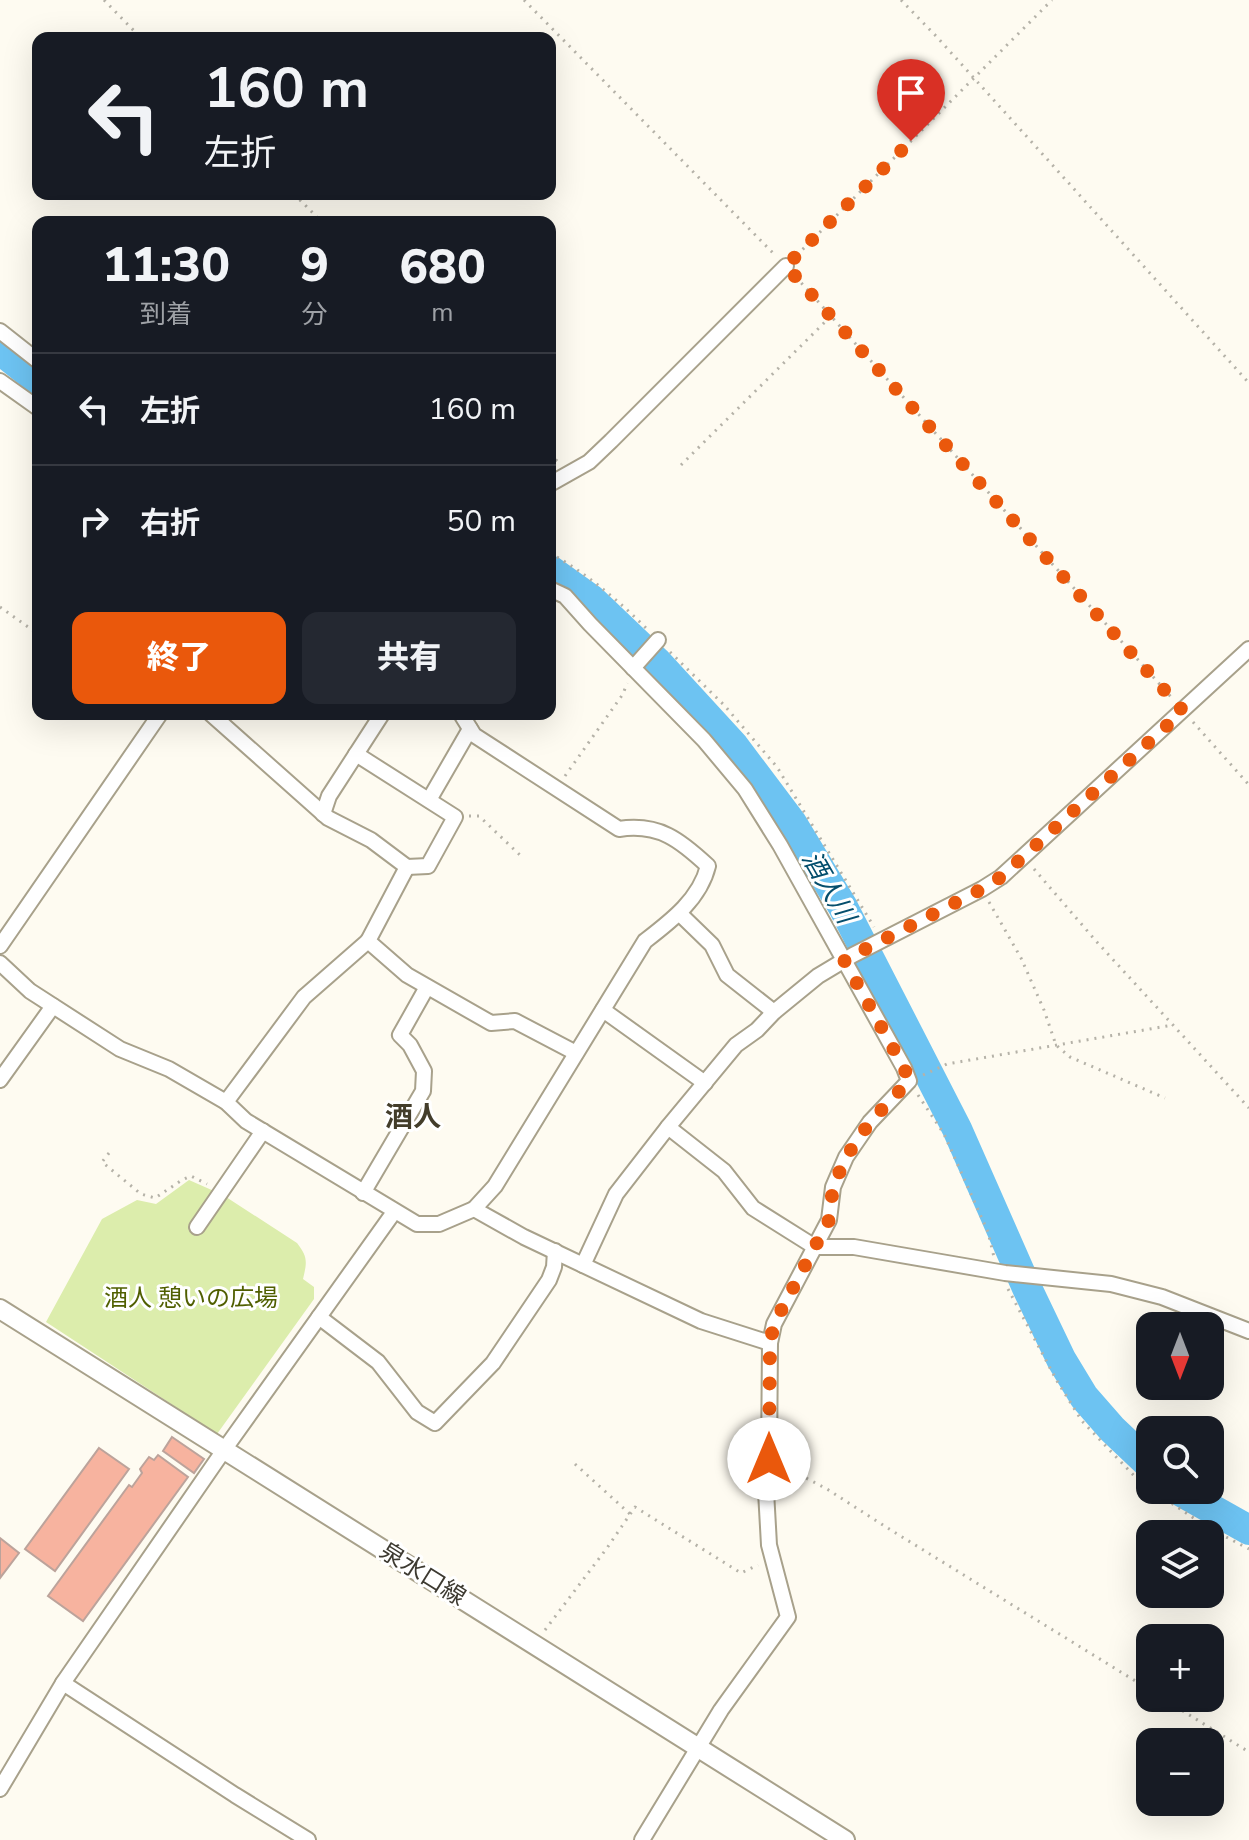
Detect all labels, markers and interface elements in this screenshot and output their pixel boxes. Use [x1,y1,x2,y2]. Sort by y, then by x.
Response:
text: 160 m [204,50,369,127]
pin [877,59,945,141]
icon: left [72,64,176,168]
icon: arrive [889,71,933,115]
text: 左折 [204,129,276,178]
text: 11:30 [102,232,230,298]
text: 9 [300,232,329,298]
text: 680 [399,234,486,300]
text: m [431,295,454,330]
text: 到着 [140,297,192,332]
text: 分 [302,297,328,332]
icon: left [72,387,116,431]
text: 160 m [429,389,516,430]
text: 左折 [140,391,200,432]
icon: right [72,499,116,543]
text: 50 m [447,501,516,542]
text: 右折 [140,503,200,544]
button: 終了 [72,612,286,704]
button: 共有 [302,612,516,704]
water label: 酒人川 [794,845,865,932]
district label: 酒人 [385,1098,441,1136]
park label: 酒人 憩いの広場 [104,1282,278,1314]
north arrow [1136,1312,1224,1400]
map controls [1136,1312,1224,1816]
button: search [1136,1416,1224,1504]
position arrow [727,1417,811,1501]
button: layers [1136,1520,1224,1608]
street label: 泉水口線 [374,1535,472,1613]
button: + [1136,1624,1224,1712]
button: − [1136,1728,1224,1816]

